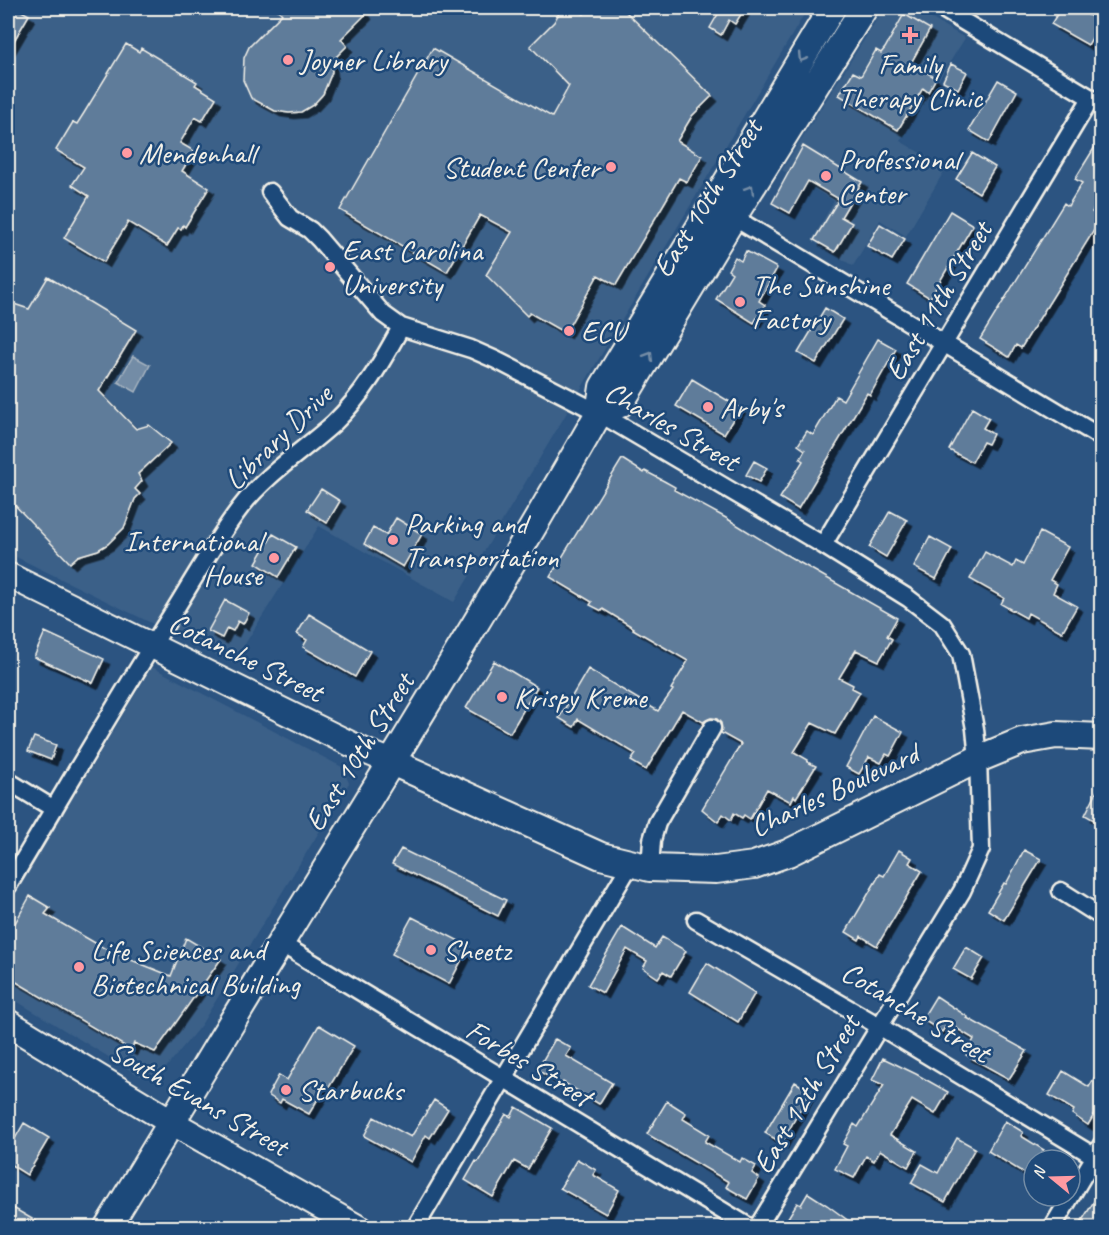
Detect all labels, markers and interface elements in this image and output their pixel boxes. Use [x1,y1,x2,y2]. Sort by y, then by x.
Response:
marker: Family Therapy Clinic [901,26,919,44]
place label: Joyner Library [298,41,450,79]
place label: Family Therapy Clinic [838,45,983,117]
one-way arrow [797,52,809,62]
marker: Joyner Library [281,53,295,67]
street label: East 10th Street [643,109,772,284]
place label: Mendenhall [139,134,260,172]
place label: Professional Center [838,140,964,212]
marker: Mendenhall [120,146,134,160]
place label: Student Center [443,148,602,186]
marker: Student Center [604,160,618,174]
marker: Professional Center [819,169,833,183]
one-way arrow [743,185,755,195]
street label: East 11th Street [876,212,1002,387]
place label: East Carolina University [342,231,484,303]
marker: East Carolina University [323,260,337,274]
place label: The Sunshine Factory [752,266,892,338]
marker: The Sunshine Factory [733,295,747,309]
place label: ECU [581,312,630,350]
marker: ECU [562,324,576,338]
one-way arrow [642,352,654,362]
street label: Charles Street [598,372,749,481]
street label: Library Drive [216,374,342,498]
place label: Arby's [720,388,785,426]
marker: Arby's [701,400,715,414]
place label: Parking and Transportation [405,504,559,576]
place label: International House [124,522,267,594]
marker: Parking and Transportation [386,533,400,547]
marker: International House [267,551,281,565]
street label: Cotanche Street [163,603,332,712]
street label: East 10th Street [295,663,424,838]
place label: Krispy Kreme [514,678,649,716]
marker: Krispy Kreme [495,690,509,704]
street label: Charles Boulevard [744,733,928,846]
place label: Life Sciences and Biotechnical Building [91,931,301,1003]
place label: Sheetz [443,931,513,969]
marker: Sheetz [424,943,438,957]
street label: Cotanche Street [835,953,1000,1073]
marker: Life Sciences and Biotechnical Building [72,960,86,974]
street label: East 12th Street [744,1005,870,1180]
street label: Forbes Street [459,1011,602,1117]
street label: South Evans Street [103,1031,298,1166]
place label: Starbucks [298,1071,406,1109]
marker: Starbucks [279,1083,293,1097]
north arrow [1022,1148,1082,1208]
text: N [1028,1163,1051,1181]

